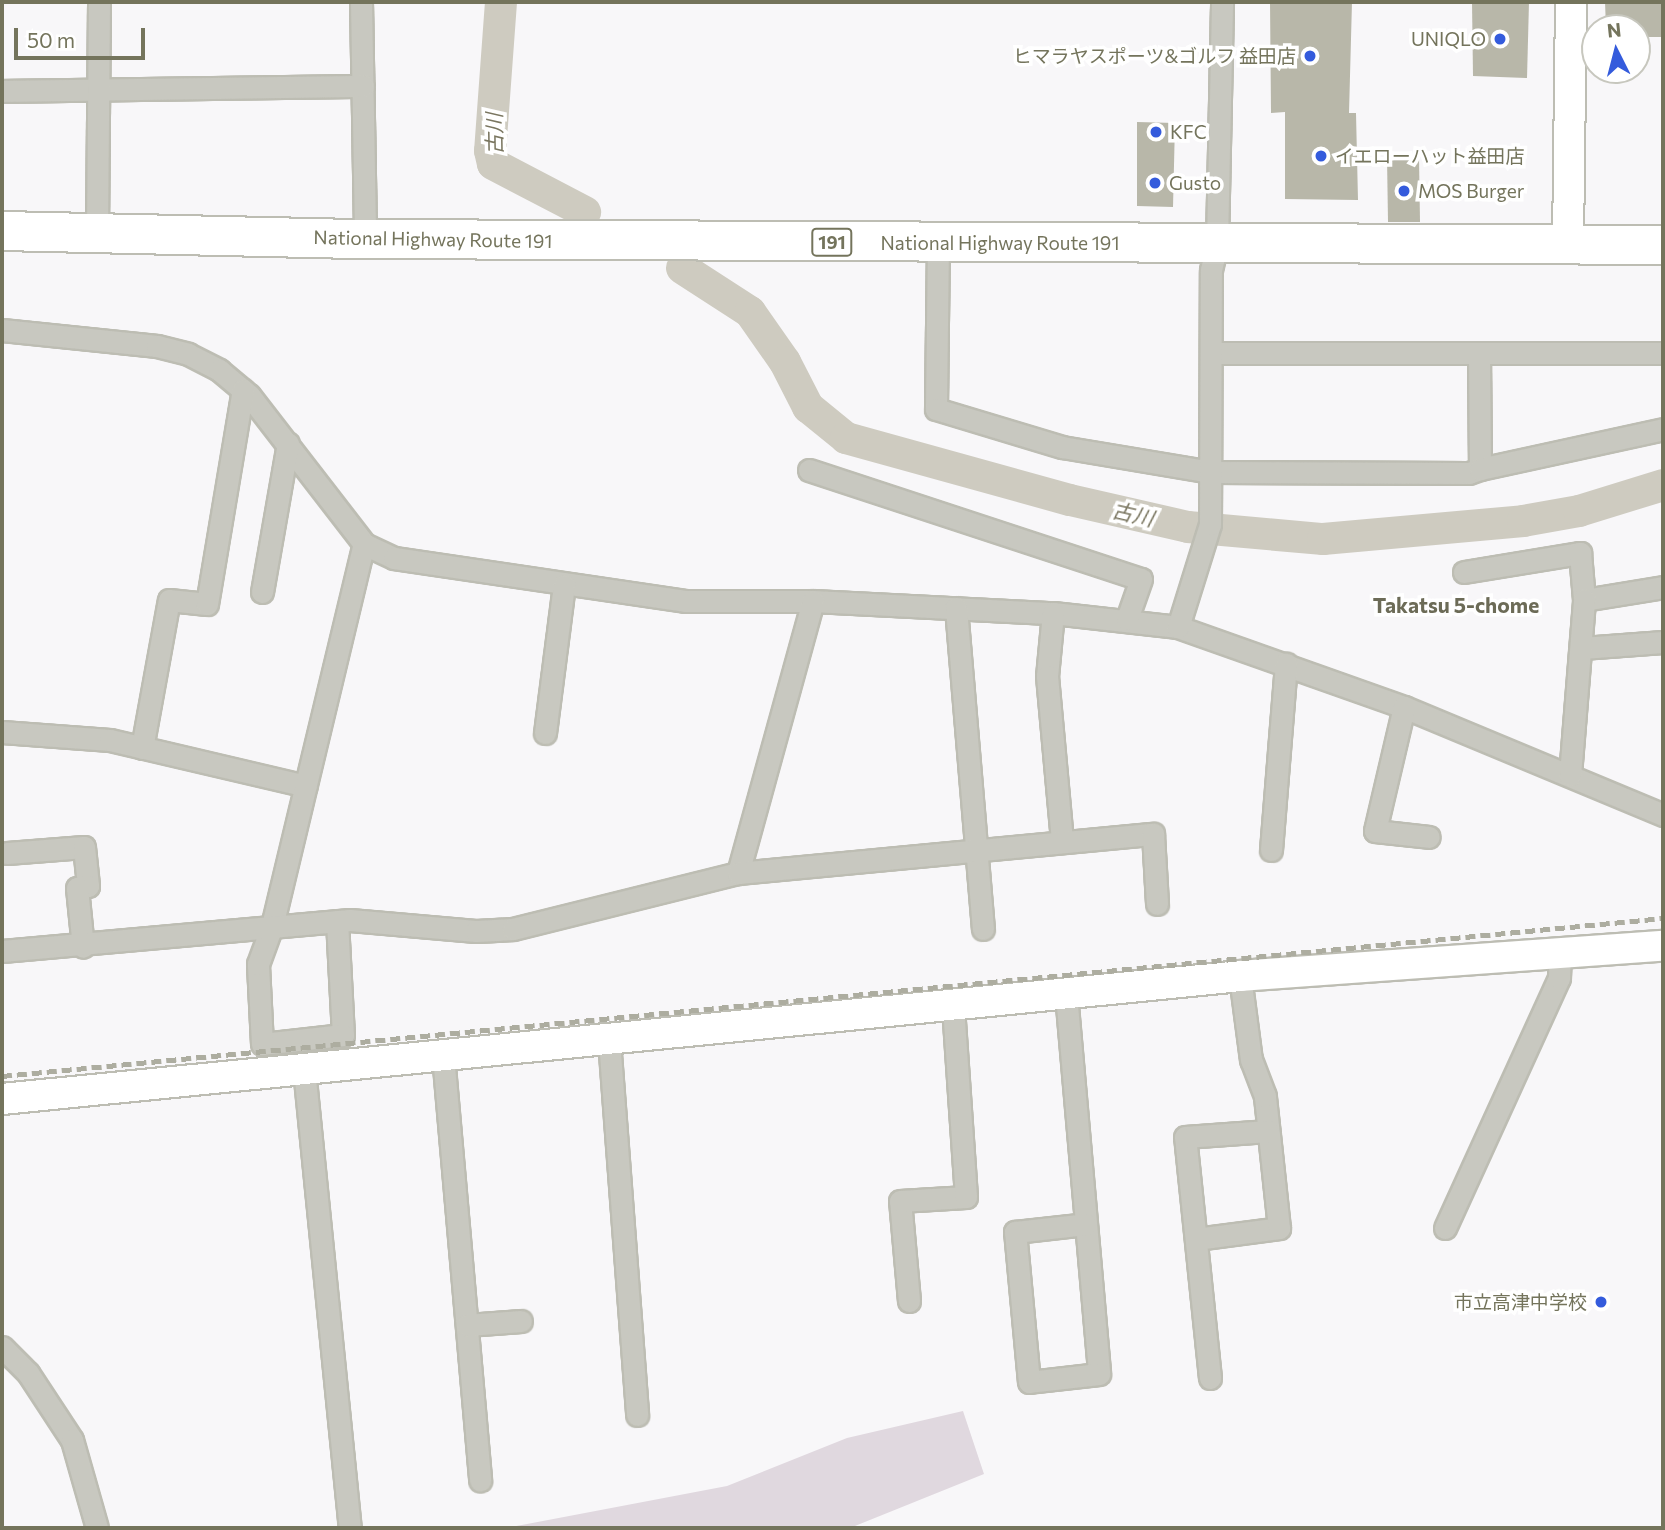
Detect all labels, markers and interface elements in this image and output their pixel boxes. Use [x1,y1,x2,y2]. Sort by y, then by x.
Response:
scale bar [18,14,149,58]
north arrow [1581,14,1651,84]
text: N [1606,17,1622,42]
text: 50 m [27,27,75,52]
place label: UNIQLO [1411,28,1486,50]
marker: UNIQLO [1492,31,1508,47]
place label: ヒマラヤスポーツ&ゴルフ 益田店 [1012,45,1296,67]
marker: ヒマラヤスポーツ&ゴルフ 益田店 [1302,48,1318,64]
water label: 古川 [481,113,507,155]
place label: KFC [1170,121,1207,143]
marker: KFC [1148,124,1164,140]
place label: イエローハット益田店 [1335,145,1525,167]
marker: イエローハット益田店 [1313,148,1329,164]
place label: Gusto [1169,172,1221,194]
marker: Gusto [1147,175,1163,191]
place label: MOS Burger [1418,180,1524,202]
marker: MOS Burger [1396,183,1412,199]
street label: National Highway Route 191 [313,226,553,252]
road number: 191 [811,228,853,256]
street label: National Highway Route 191 [880,232,1120,254]
water label: 古川 [1110,497,1156,531]
district label: Takatsu 5-chome [1373,592,1539,618]
place label: 市立高津中学校 [1454,1291,1587,1313]
marker: 市立高津中学校 [1593,1294,1609,1310]

